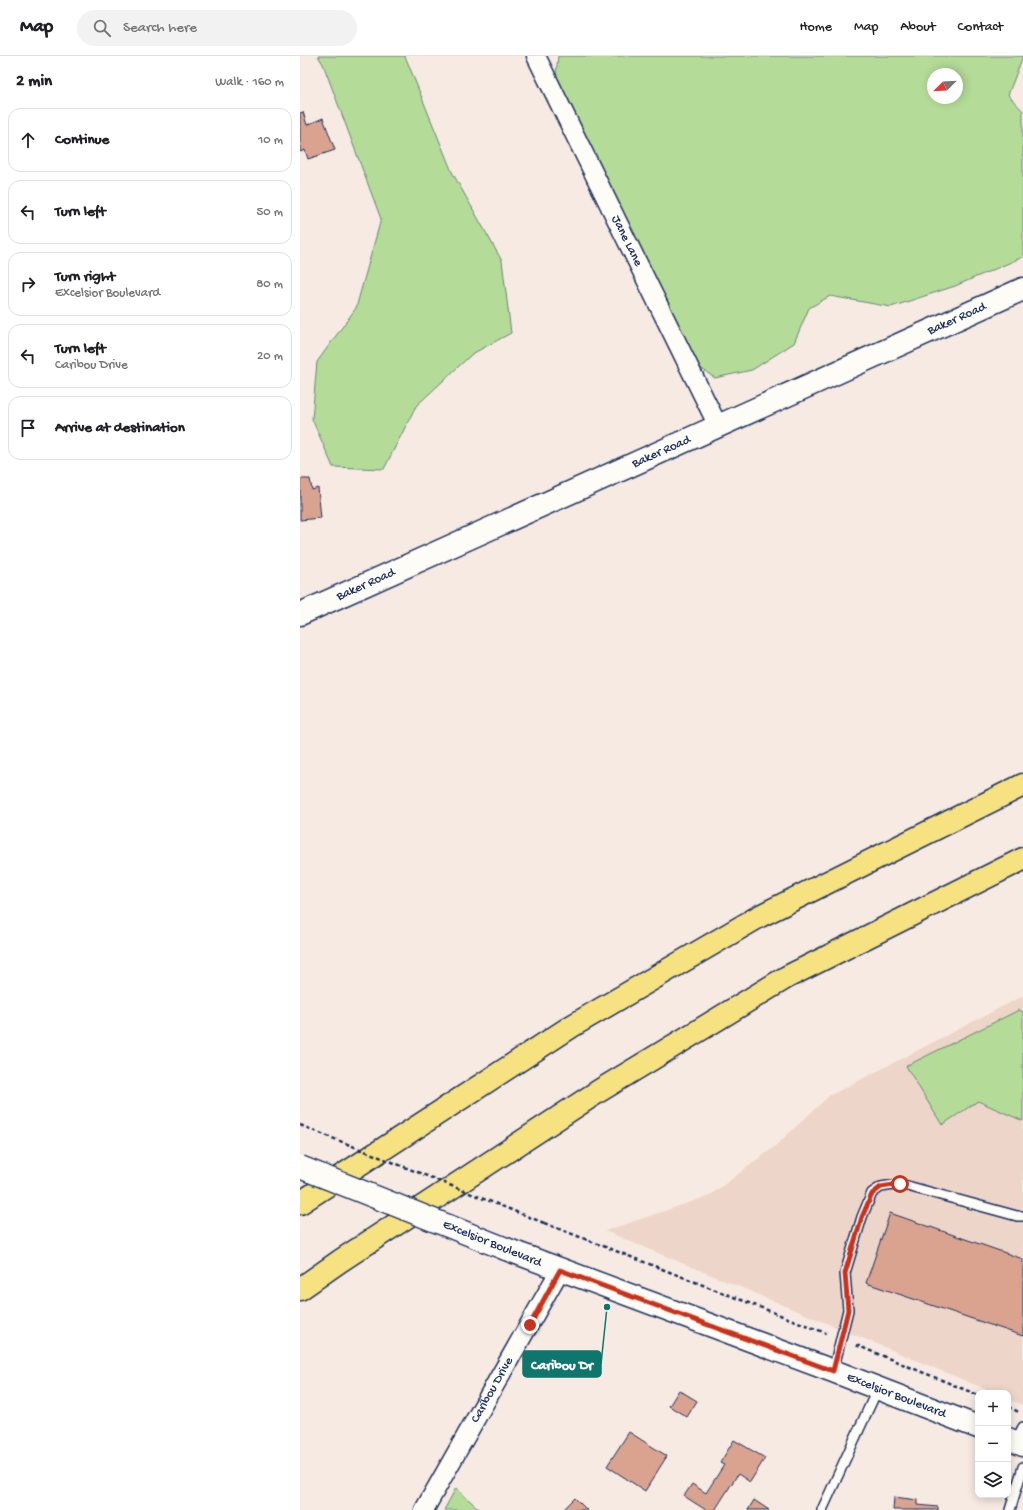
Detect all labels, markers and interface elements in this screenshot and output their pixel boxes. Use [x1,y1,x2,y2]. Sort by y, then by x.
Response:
search box [77,10,357,46]
text: Map [20,16,53,39]
icon: search [91,17,113,39]
text: Search here [123,19,197,37]
text: Home [800,19,832,36]
text: Map [854,19,878,36]
text: About [900,19,936,36]
text: Contact [958,19,1003,36]
north arrow [927,68,963,104]
text: 2 min [16,72,52,92]
text: Walk · 160 m [215,75,284,90]
icon: ahead [17,129,39,151]
text: Continue [55,131,109,149]
text: 10 m [258,133,283,148]
icon: left [17,201,39,223]
text: Turn left [55,203,106,221]
text: 50 m [256,205,283,220]
street label: Jane Lane [608,213,646,269]
text: Turn right [55,268,115,286]
icon: right [17,273,39,295]
text: 80 m [256,277,283,292]
text: Excelsior Boulevard [55,286,160,301]
street label: Baker Road [924,299,990,339]
text: Turn left [55,340,106,358]
icon: left [17,345,39,367]
text: 20 m [257,349,283,364]
text: Caribou Drive [55,358,128,373]
icon: arrive [17,417,39,439]
text: Arrive at destination [55,419,185,437]
street label: Baker Road [629,431,694,472]
street label: Baker Road [333,564,399,605]
route start [891,1175,909,1193]
street label: Excelsior Boulevard [440,1217,545,1271]
route end [521,1316,539,1334]
callout: Caribou Dr [523,1351,601,1377]
street label: Caribou Drive [468,1354,517,1425]
text: Caribou Dr [530,1358,595,1375]
street label: Excelsior Boulevard [845,1370,950,1422]
map controls [975,1390,1011,1498]
button: + [975,1390,1011,1426]
button: − [975,1426,1011,1462]
button: layers [975,1462,1011,1498]

